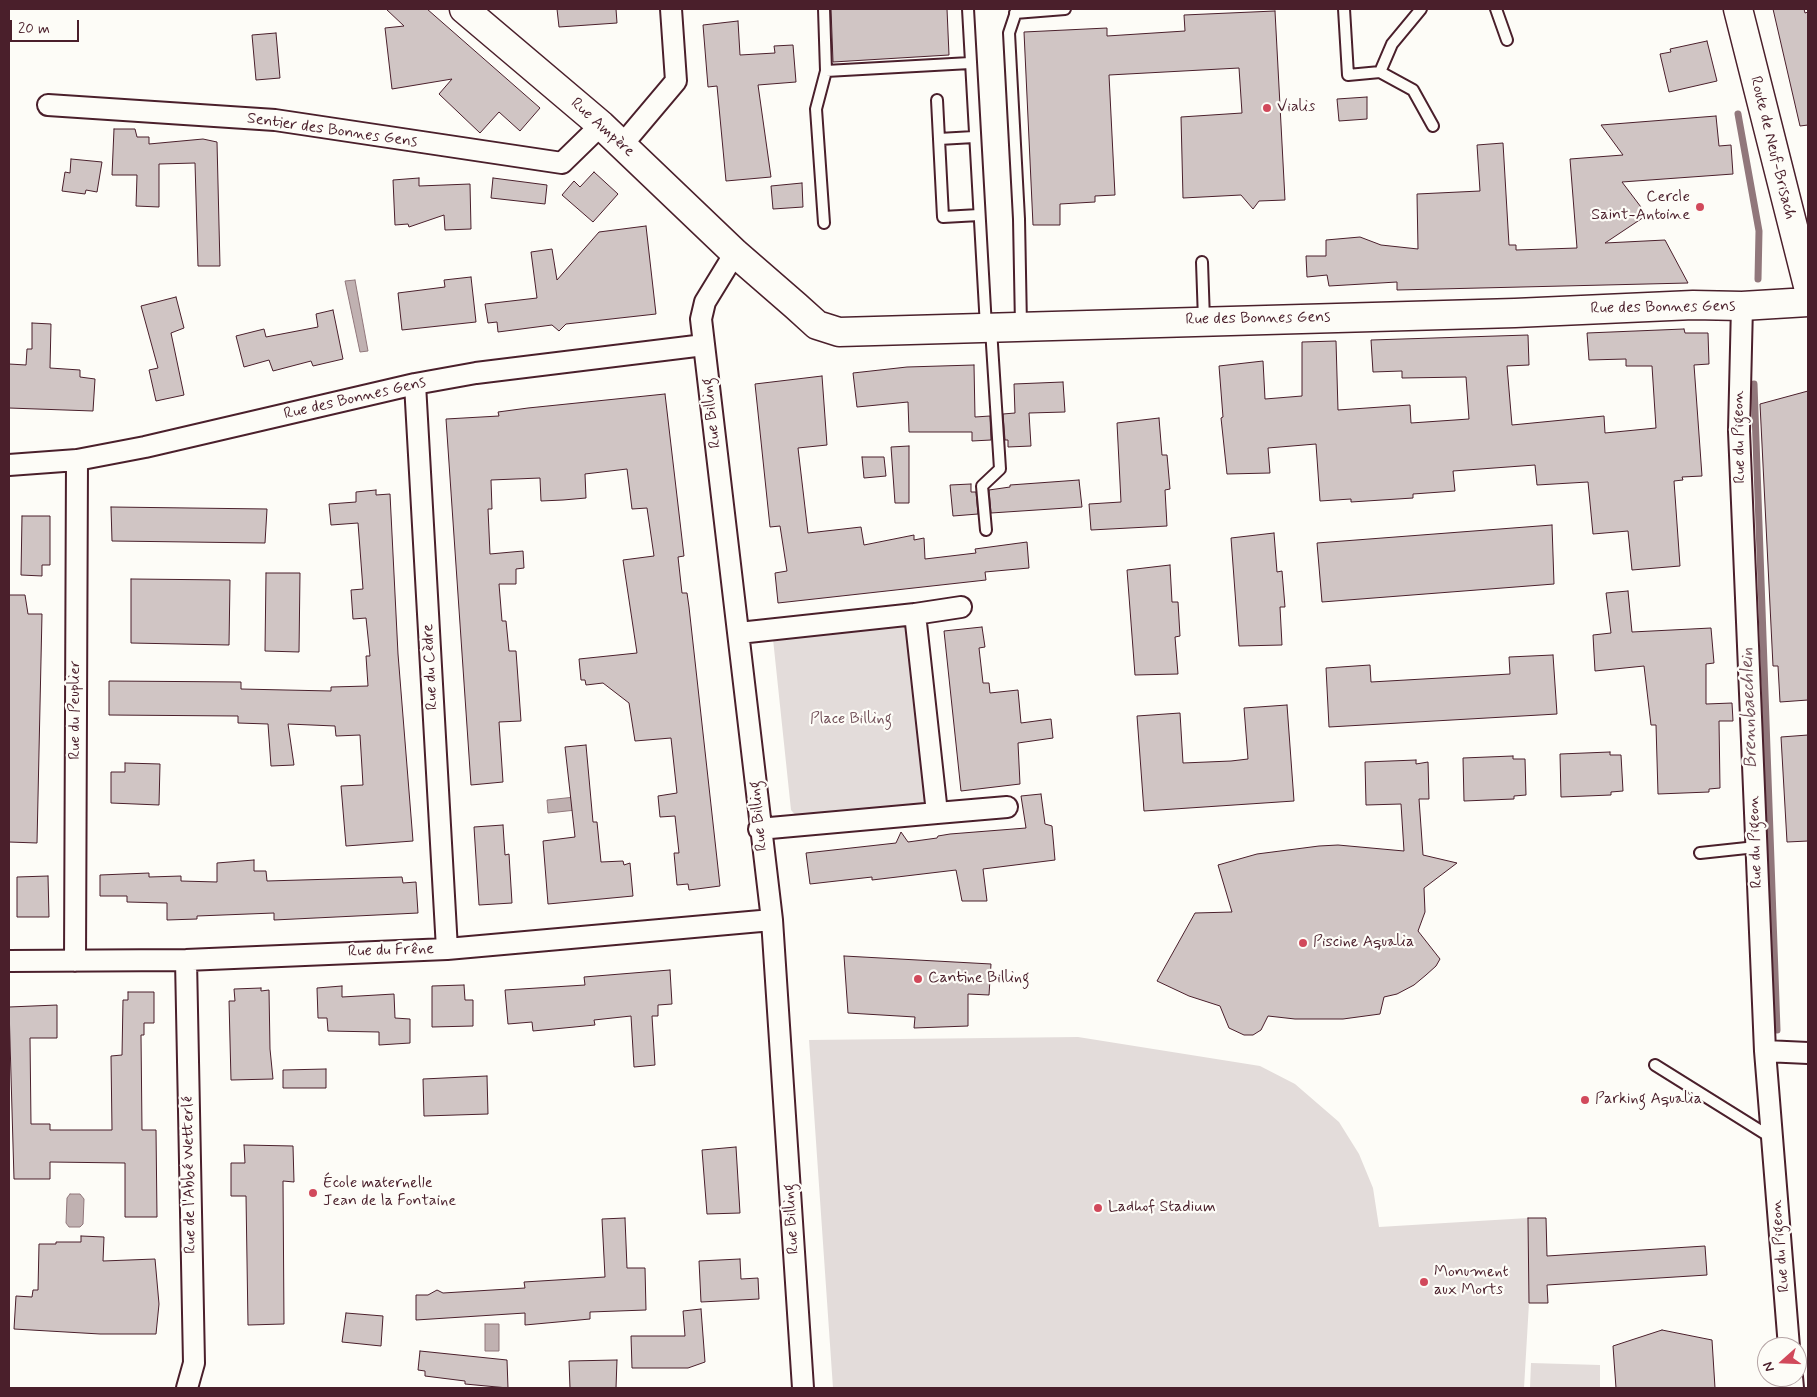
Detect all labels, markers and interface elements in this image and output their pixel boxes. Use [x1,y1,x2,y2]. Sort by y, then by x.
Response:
scale bar [12,10,81,42]
text: 20 m [18,19,50,39]
street label: Route de Neuf-Brisach [1745,74,1799,222]
street label: Rue Ampère [566,94,638,162]
place label: Vialis [1277,98,1315,118]
marker: Vialis [1261,102,1273,114]
street label: Sentier des Bonnes Gens [246,110,418,152]
place label: Cercle Saint-Antoine [1591,188,1690,226]
marker: Cercle Saint-Antoine [1694,201,1706,213]
street label: Rue des Bonnes Gens [1590,297,1736,319]
street label: Rue des Bonnes Gens [1185,308,1331,330]
street label: Rue des Bonnes Gens [282,373,428,425]
street label: Rue Billing [698,377,726,449]
street label: Rue du Pigeon [1730,390,1750,484]
street label: Rue du Cèdre [419,623,443,711]
water label: Brennbaechlein [1737,647,1763,769]
street label: Rue du Peuplier [66,660,86,760]
park label: Place Billing [810,710,892,730]
street label: Rue Billing [746,780,772,852]
street label: Rue du Pigeon [1745,795,1767,889]
place label: Piscine Aqualia [1313,933,1414,953]
marker: Piscine Aqualia [1297,937,1309,949]
street label: Rue du Frêne [348,940,434,962]
place label: Cantine Billing [928,969,1030,989]
marker: Cantine Billing [912,973,924,985]
place label: Parking Aqualia [1595,1090,1702,1110]
marker: Parking Aqualia [1579,1094,1591,1106]
street label: Rue de l'Abbé Wetterlé [179,1096,201,1254]
place label: École maternelle Jean de la Fontaine [323,1174,456,1212]
street label: Rue Billing [780,1183,804,1255]
marker: École maternelle Jean de la Fontaine [307,1187,319,1199]
place label: Ladhof Stadium [1108,1198,1216,1218]
street label: Rue du Pigeon [1767,1199,1795,1293]
marker: Ladhof Stadium [1092,1202,1104,1214]
place label: Monument aux Morts [1434,1263,1509,1301]
marker: Monument aux Morts [1418,1276,1430,1288]
north arrow [1757,1337,1807,1387]
text: N [1759,1359,1779,1374]

